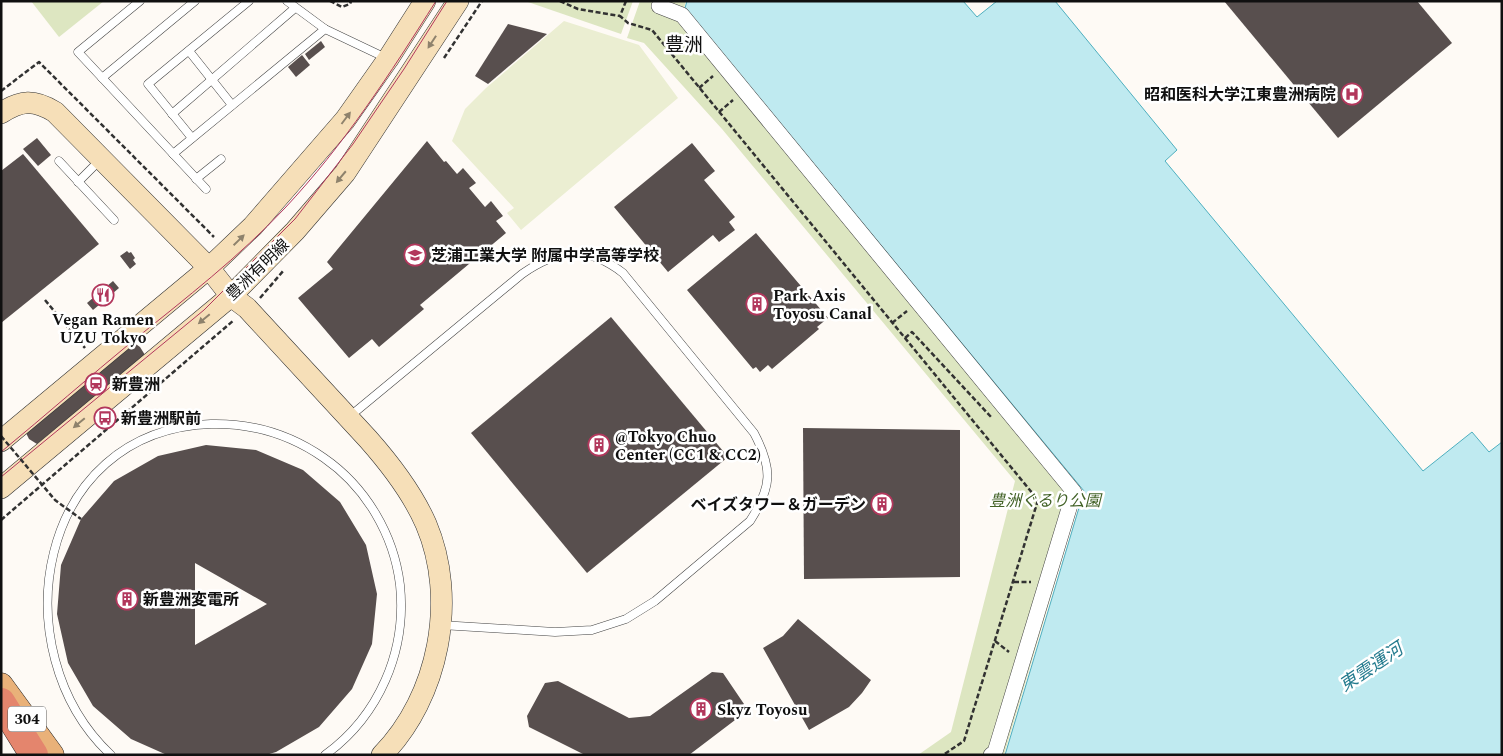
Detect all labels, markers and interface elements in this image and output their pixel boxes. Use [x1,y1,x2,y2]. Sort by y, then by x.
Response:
district label: 豊洲 [665,31,703,60]
one-way arrow [427,36,436,49]
hospital icon: 昭和医科大学江東豊洲病院 [1340,82,1364,106]
place label: 昭和医科大学江東豊洲病院 [1144,83,1336,107]
one-way arrow [341,111,351,125]
one-way arrow [336,171,347,184]
street label: 豊洲有明線 [221,233,295,306]
one-way arrow [232,234,244,246]
school or university icon: 芝浦工業大学 附属中学高等学校 [403,243,427,267]
place label: 芝浦工業大学 附属中学高等学校 [431,244,659,268]
restaurant icon: Vegan Ramen UZU Tokyo [91,283,115,307]
place label: Park Axis Toyosu Canal [773,284,872,326]
building icon: Park Axis Toyosu Canal [745,292,769,316]
place label: Vegan Ramen UZU Tokyo [52,308,154,350]
one-way arrow [197,313,210,324]
station icon: 新豊洲 [84,372,108,396]
place label: 新豊洲 [112,373,160,397]
bus stop icon: 新豊洲駅前 [93,406,117,430]
place label: 新豊洲駅前 [121,407,201,431]
one-way arrow [73,417,86,428]
place label: @Tokyo Chuo Center (CC1 & CC2) [615,425,761,467]
building icon: @Tokyo Chuo Center (CC1 & CC2) [587,433,611,457]
park label: 豊洲ぐるり公園 [989,489,1103,513]
building icon: ベイズタワー＆ガーデン [870,492,894,516]
place label: ベイズタワー＆ガーデン [690,493,866,517]
building icon: 新豊洲変電所 [115,587,139,611]
place label: 新豊洲変電所 [143,588,239,612]
water label: 東雲運河 [1334,634,1411,699]
building icon: Skyz Toyosu [689,697,713,721]
place label: Skyz Toyosu [717,698,808,722]
road number: 304 [8,706,46,732]

